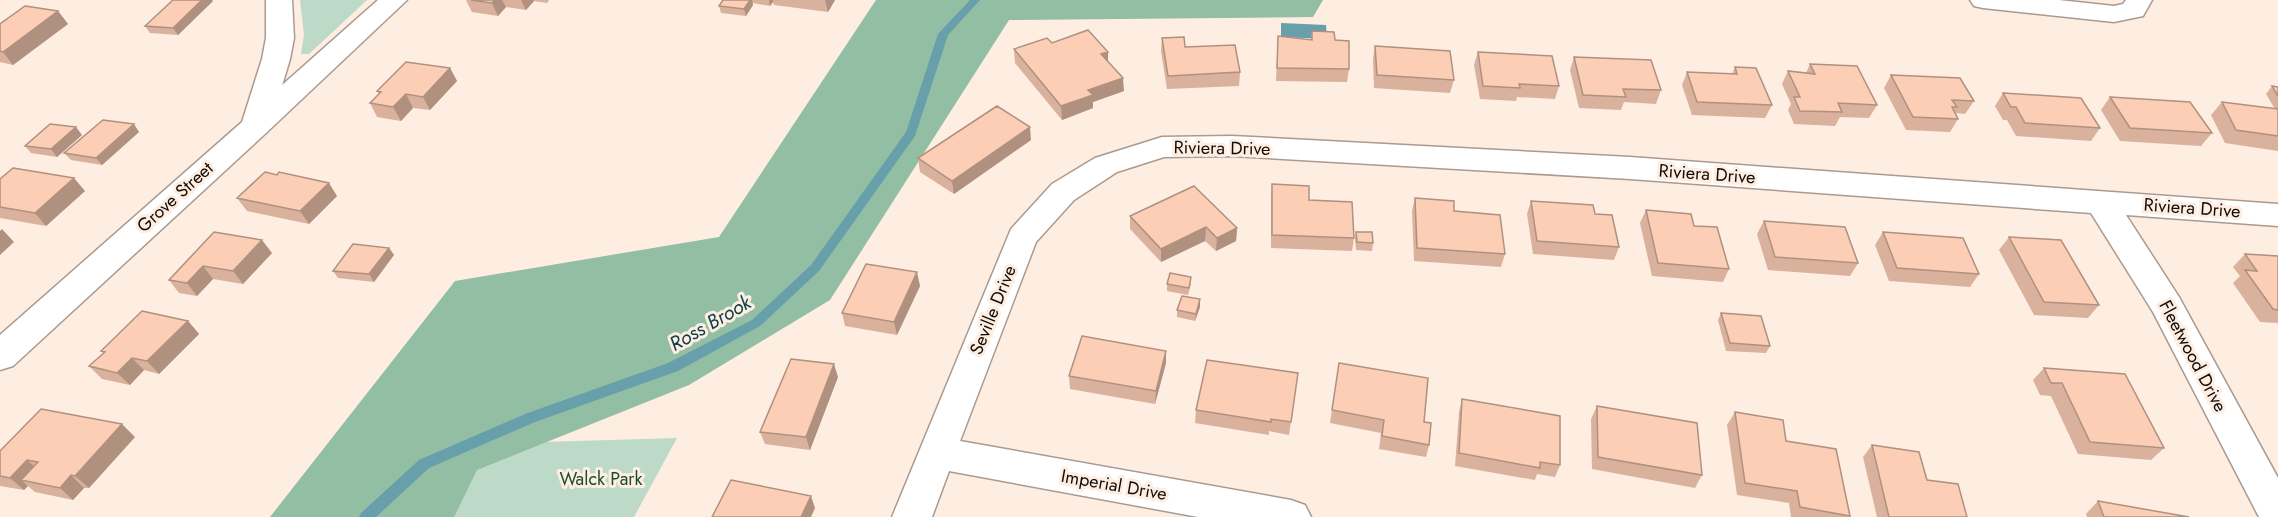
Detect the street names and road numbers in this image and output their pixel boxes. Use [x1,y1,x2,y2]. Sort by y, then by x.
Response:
street label: Riviera Drive [1173,134,1271,162]
street label: Grove Street [131,155,219,238]
street label: Riviera Drive [1658,158,1756,190]
street label: Riviera Drive [2143,192,2241,224]
street label: Seville Drive [963,261,1023,359]
street label: Fleetwood Drive [2153,295,2233,417]
street label: Imperial Drive [1059,463,1169,507]

